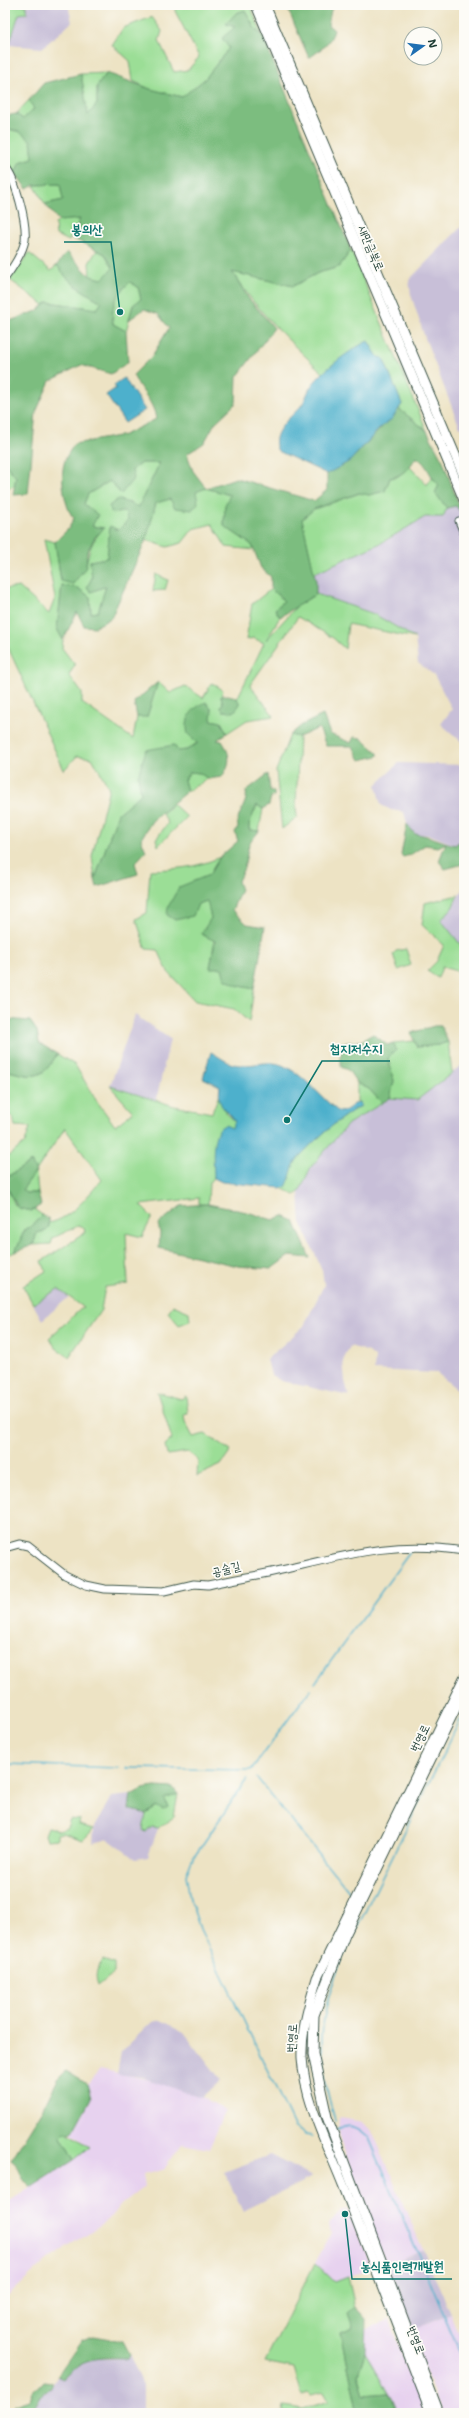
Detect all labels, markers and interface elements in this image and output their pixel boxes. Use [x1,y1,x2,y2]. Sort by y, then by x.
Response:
north arrow [403,26,443,66]
text: N [424,38,441,50]
callout: 봉의산 [64,217,111,242]
text: 봉의산 [71,221,103,238]
street label: 새만금북로 [354,223,388,273]
callout: 첩지저수지 [322,1036,390,1061]
text: 첩지저수지 [330,1040,383,1057]
street label: 공술길 [210,1558,242,1580]
street label: 번영로 [406,1721,434,1755]
street label: 번영로 [283,2023,301,2053]
callout: 농식품인력개발원 [352,2254,452,2279]
text: 농식품인력개발원 [360,2258,444,2275]
street label: 번영로 [403,2324,429,2356]

